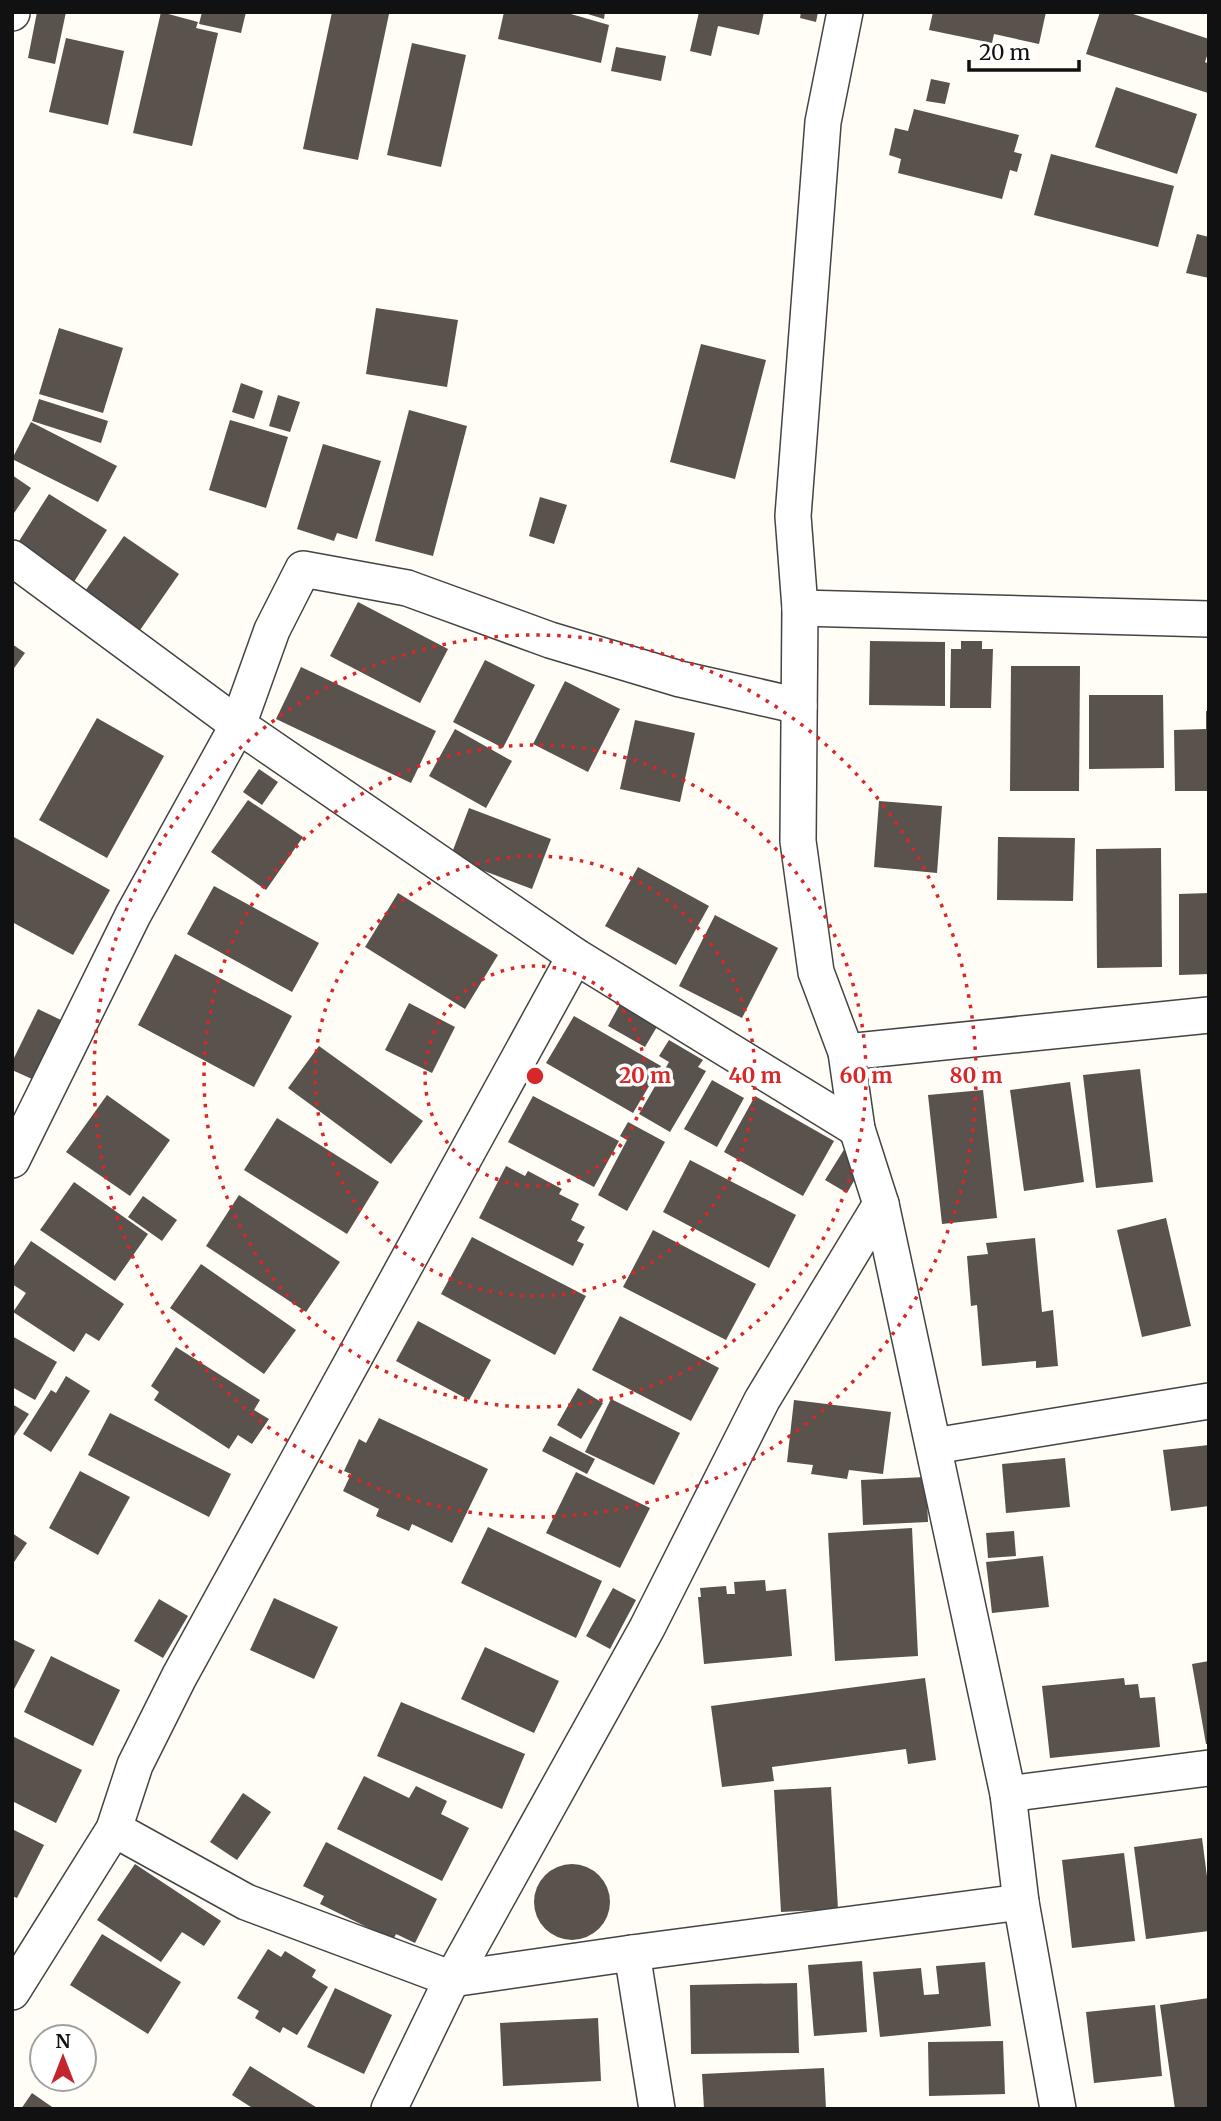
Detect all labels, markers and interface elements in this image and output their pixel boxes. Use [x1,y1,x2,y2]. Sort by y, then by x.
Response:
scale bar [969,28,1079,72]
text: 20 m [979,39,1031,66]
text: 20 m [619,1062,671,1089]
text: 40 m [728,1062,782,1089]
text: 60 m [840,1062,892,1089]
text: 80 m [950,1062,1002,1089]
centre of rings [523,1064,547,1088]
north arrow [28,2023,98,2093]
text: N [55,2029,71,2053]

